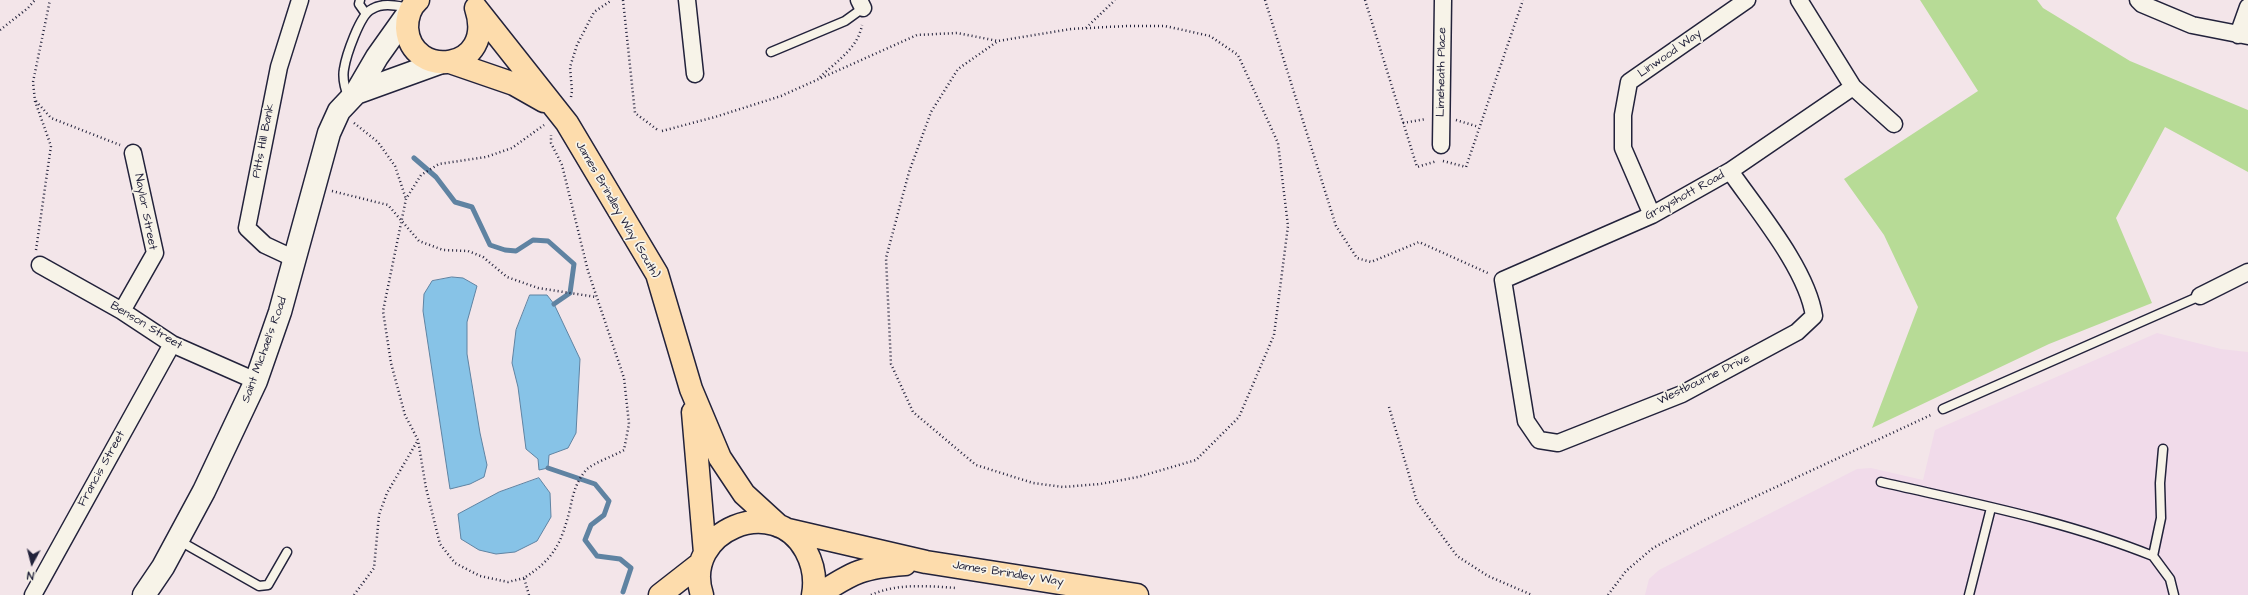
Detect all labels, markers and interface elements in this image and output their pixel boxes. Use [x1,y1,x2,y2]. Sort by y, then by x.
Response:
street label: Limeheath Place [1434,27,1450,117]
street label: Linwood Way [1635,27,1705,81]
street label: Pitts Hill Bank [250,102,278,180]
street label: James Brindley Way (South) [572,139,662,281]
street label: Grayshott Road [1643,168,1727,224]
street label: Naylor Street [131,173,159,251]
street label: Saint Michael's Road [239,295,291,405]
street label: Benson Street [107,299,185,353]
street label: Westbourne Drive [1655,351,1753,409]
street label: Francis Street [75,429,129,509]
north arrow [12,543,52,583]
street label: James Brindley Way [952,558,1064,590]
text: N [26,568,35,583]

